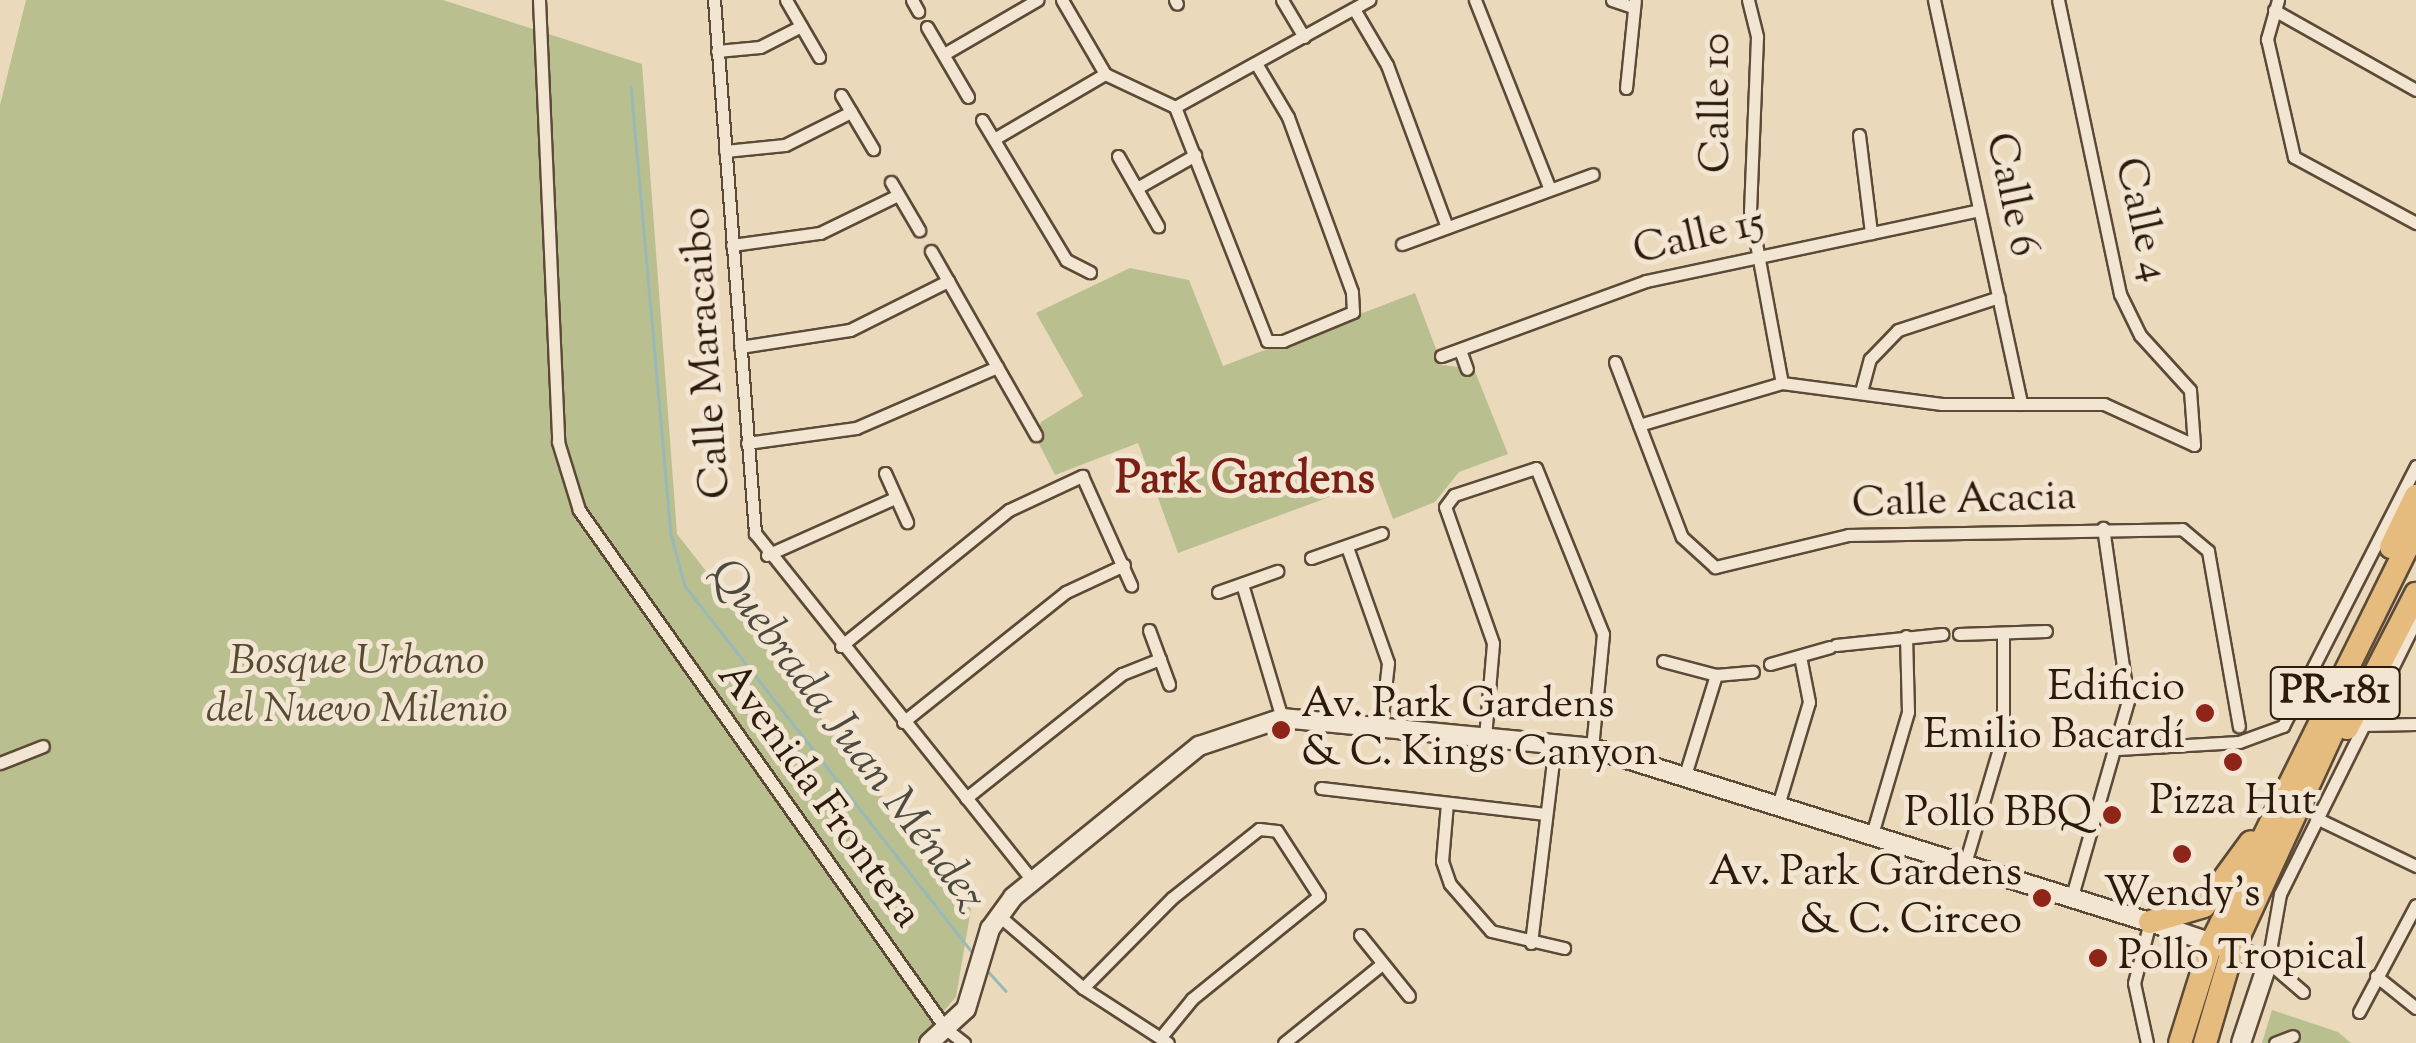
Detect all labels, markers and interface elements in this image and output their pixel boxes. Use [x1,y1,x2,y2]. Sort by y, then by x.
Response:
street label: Calle 10 [1693,33,1743,173]
street label: Calle 6 [1972,129,2048,261]
street label: Calle 4 [2101,153,2179,287]
street label: Calle 15 [1629,199,1769,277]
street label: Calle Maracaibo [673,206,743,500]
district label: Park Gardens [1115,455,1375,509]
street label: Calle Acacia [1851,473,2077,531]
water label: Quebrada Juan Méndez [696,550,996,924]
park label: Bosque Urbano del Nuevo Milenio [206,638,508,736]
street label: Avenida Frontera [705,654,931,938]
road number: PR-181 [2268,658,2402,728]
place label: Edificio Emilio Bacardí [1923,664,2185,762]
place label: Av. Park Gardens & C. Kings Canyon [1301,681,1658,779]
marker: Edificio Emilio Bacardí [2194,702,2216,724]
marker: Av. Park Gardens & C. Kings Canyon [1270,719,1292,741]
marker: Pizza Hut [2222,751,2244,773]
place label: Pizza Hut [2150,778,2316,828]
place label: Pollo BBQ [1904,790,2092,840]
marker: Pollo BBQ [2101,804,2123,826]
marker: Wendy's [2171,843,2193,865]
place label: Av. Park Gardens & C. Circeo [1709,849,2022,948]
place label: Wendy's [2103,870,2261,920]
marker: Av. Park Gardens & C. Circeo [2031,887,2053,909]
place label: Pollo Tropical [2118,933,2367,983]
marker: Pollo Tropical [2087,947,2109,969]

